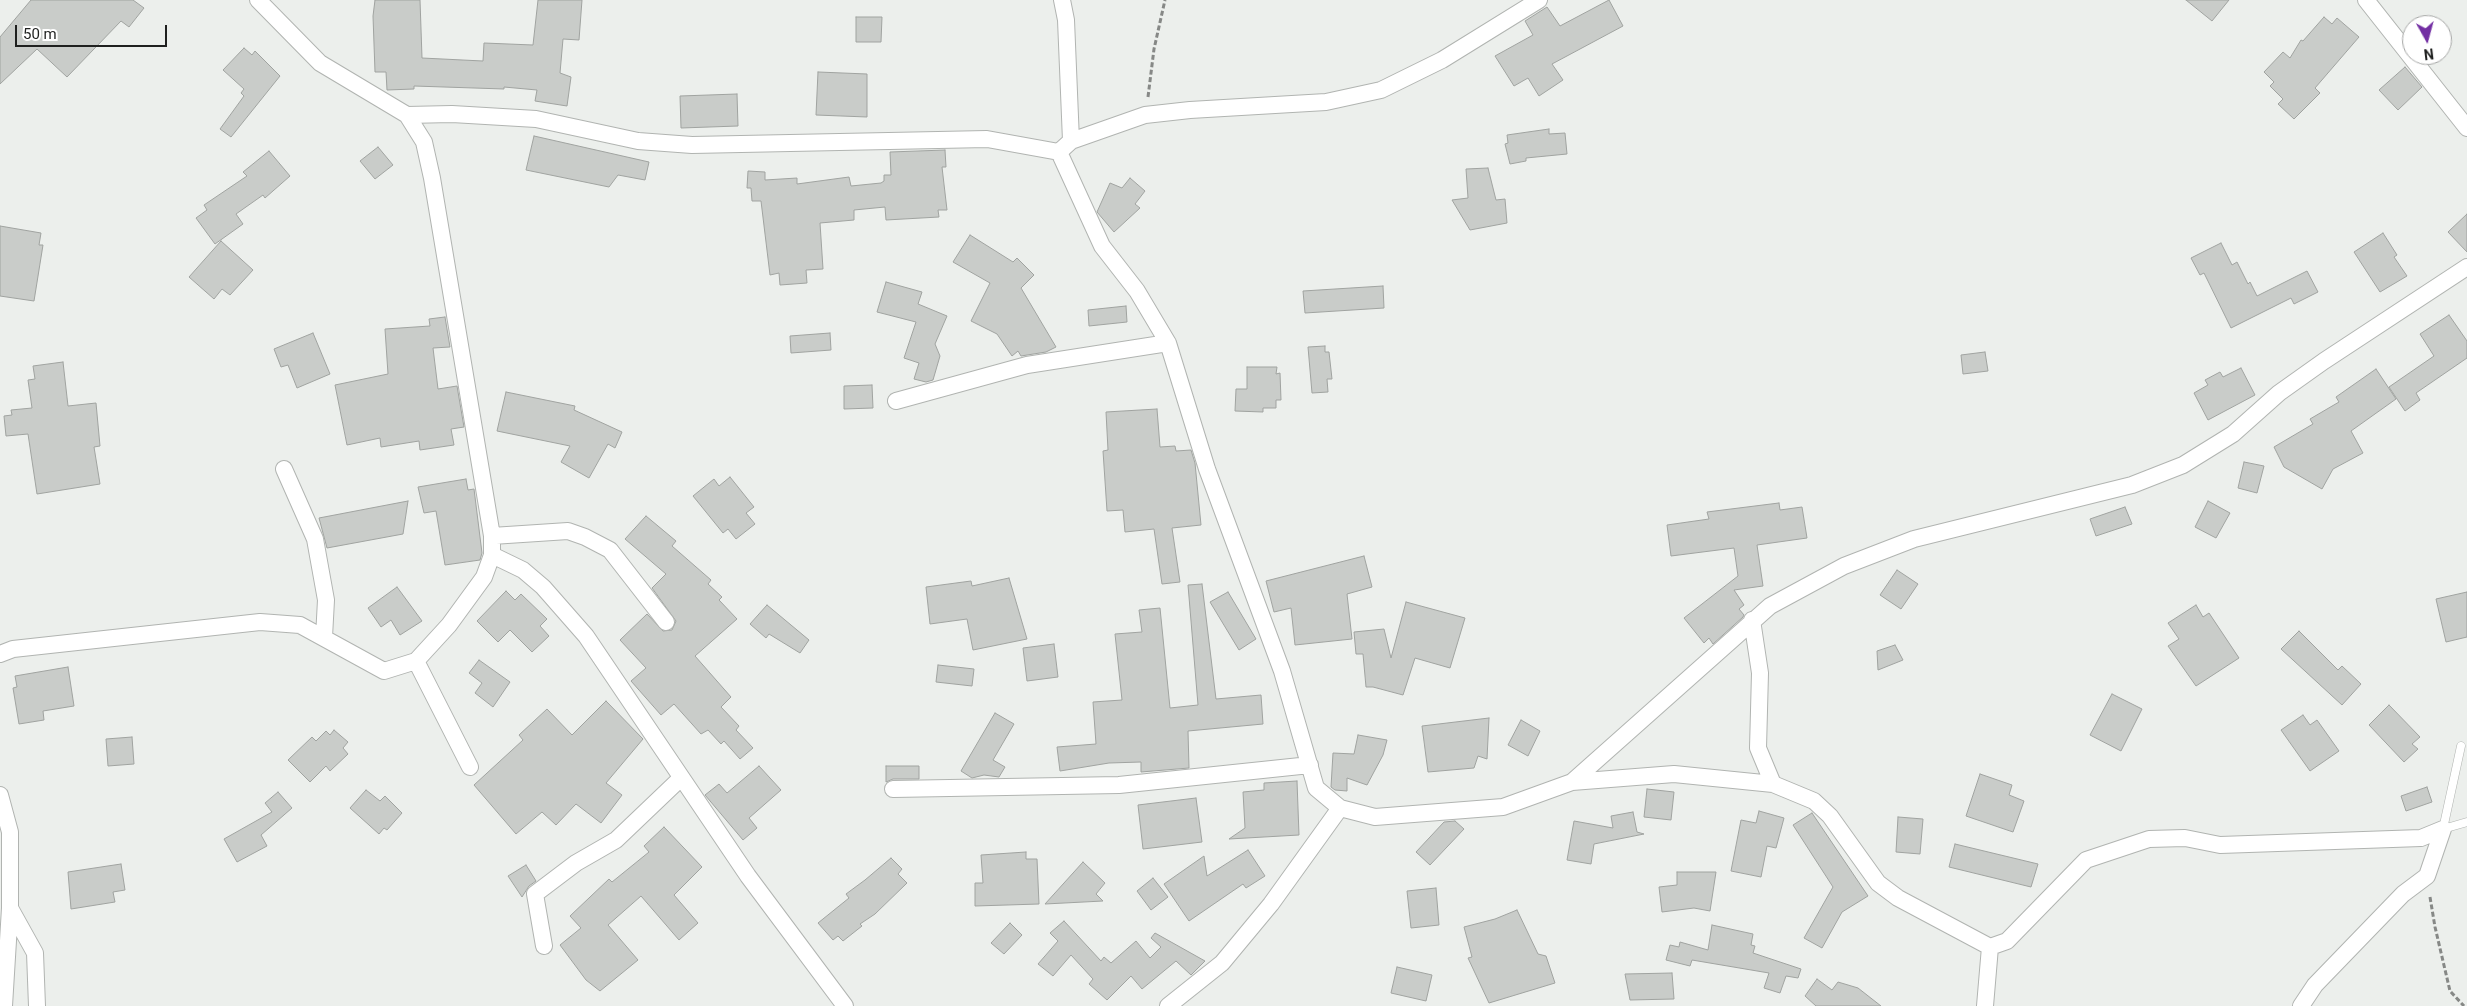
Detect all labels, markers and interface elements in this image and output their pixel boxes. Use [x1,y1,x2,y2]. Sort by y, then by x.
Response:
scale bar [18,15,170,47]
north arrow [2402,15,2452,65]
text: 50 m [23,25,57,43]
text: N [2423,45,2435,62]

